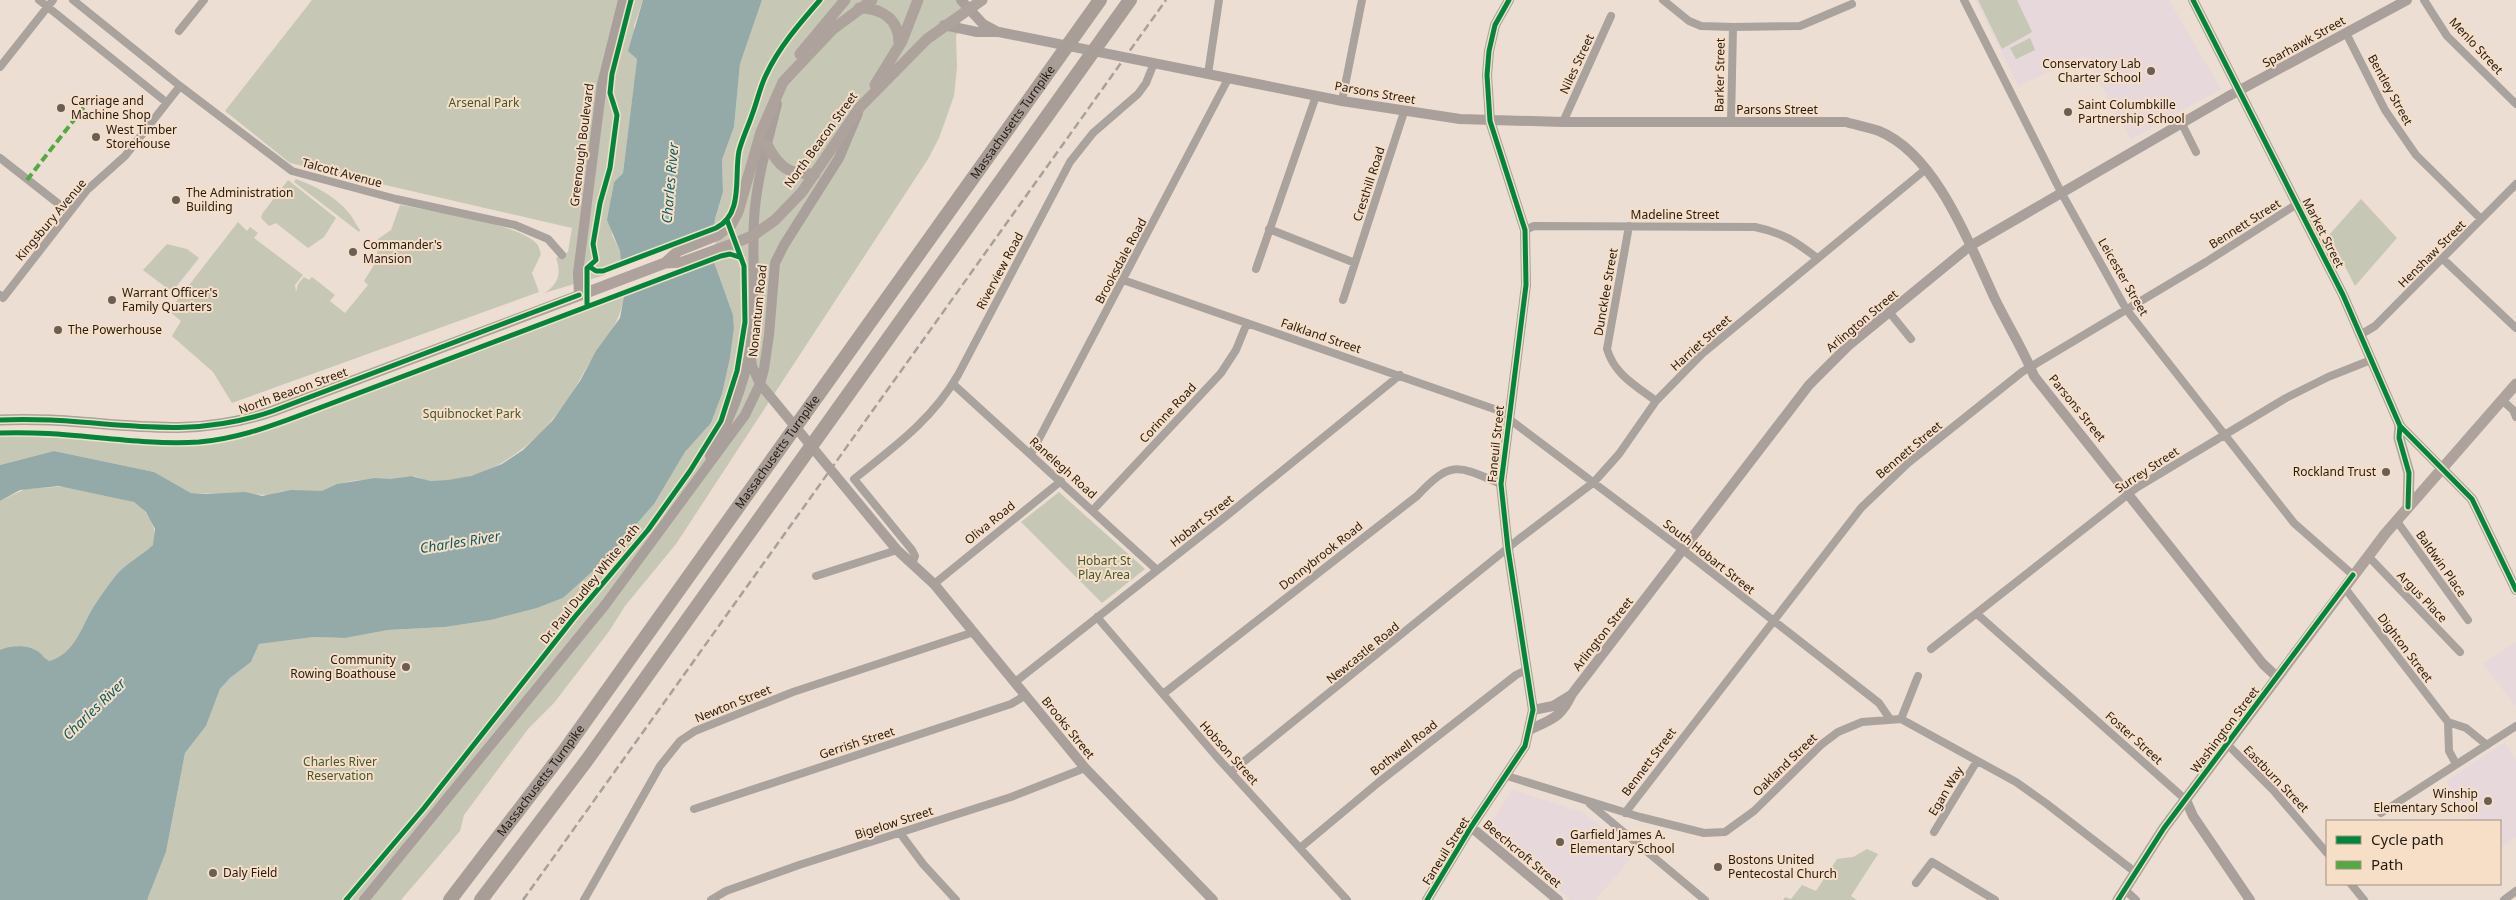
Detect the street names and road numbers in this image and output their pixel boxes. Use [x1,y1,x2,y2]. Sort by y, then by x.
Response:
street label: Sparhawk Street [2259,11,2349,71]
street label: Menlo Street [2446,14,2508,78]
street label: Niles Street [1555,30,1598,97]
street label: Barker Street [1710,37,1729,112]
street label: Bentley Street [2364,51,2417,129]
street label: Massachusetts Turnpike [966,61,1059,182]
street label: Parsons Street [1333,77,1417,108]
street label: Greenough Boulevard [566,82,597,208]
street label: North Beacon Street [780,88,862,191]
street label: Parsons Street [1736,101,1819,118]
street label: Cresthill Road [1348,144,1389,223]
street label: Talcott Avenue [300,154,384,191]
street label: Kingsbury Avenue [11,175,90,264]
street label: Bennett Street [2206,194,2284,252]
street label: Market Street [2298,195,2349,271]
street label: Madeline Street [1631,206,1720,223]
street label: Brooksdale Road [1091,215,1150,307]
street label: Henshaw Street [2394,216,2470,291]
street label: Riverview Road [972,229,1027,313]
street label: Leicester Street [2094,235,2153,319]
street label: Duncklee Street [1589,246,1622,337]
street label: Nonantum Road [744,264,771,358]
street label: Arlington Street [1822,285,1902,356]
street label: Harriet Street [1667,310,1735,374]
street label: Falkland Street [1279,314,1364,357]
street label: North Beacon Street [236,363,350,418]
street label: Parsons Street [2045,371,2110,445]
street label: Corinne Road [1135,379,1200,446]
street label: Massachusetts Turnpike [731,391,824,512]
street label: Faneuil Street [1483,404,1508,483]
street label: Bennett Street [1872,417,1946,482]
street label: Ranelegh Road [1026,433,1101,502]
street label: Surrey Street [2112,442,2183,497]
street label: Hobart Street [1166,490,1237,551]
street label: Oliva Road [961,497,1018,548]
street label: South Hobart Street [1660,515,1759,598]
street label: Donnybrook Road [1275,518,1366,594]
street label: Dr. Paul Dudley White Path [536,520,643,647]
street label: Baldwin Place [2412,527,2471,601]
street label: Argus Place [2393,567,2451,626]
street label: Arlington Street [1568,593,1637,674]
street label: Dighton Street [2374,610,2437,686]
street label: Newcastle Road [1323,618,1403,687]
street label: Newton Street [692,680,774,727]
street label: Washington Street [2186,682,2263,776]
street label: Brooks Street [1038,693,1099,763]
street label: Foster Street [2102,707,2167,768]
street label: Bothwell Road [1366,716,1441,779]
street label: Hobson Street [1196,717,1263,789]
street label: Massachusetts Turnpike [493,721,588,840]
street label: Gerrish Street [817,722,897,763]
street label: Bennett Street [1617,724,1680,799]
street label: Oakland Street [1749,729,1821,800]
street label: Eastburn Street [2240,741,2313,816]
street label: Egan Way [1924,762,1967,819]
street label: Bigelow Street [853,802,936,843]
street label: Faneuil Street [1418,813,1474,888]
street label: Beechcroft Street [1480,816,1566,892]

